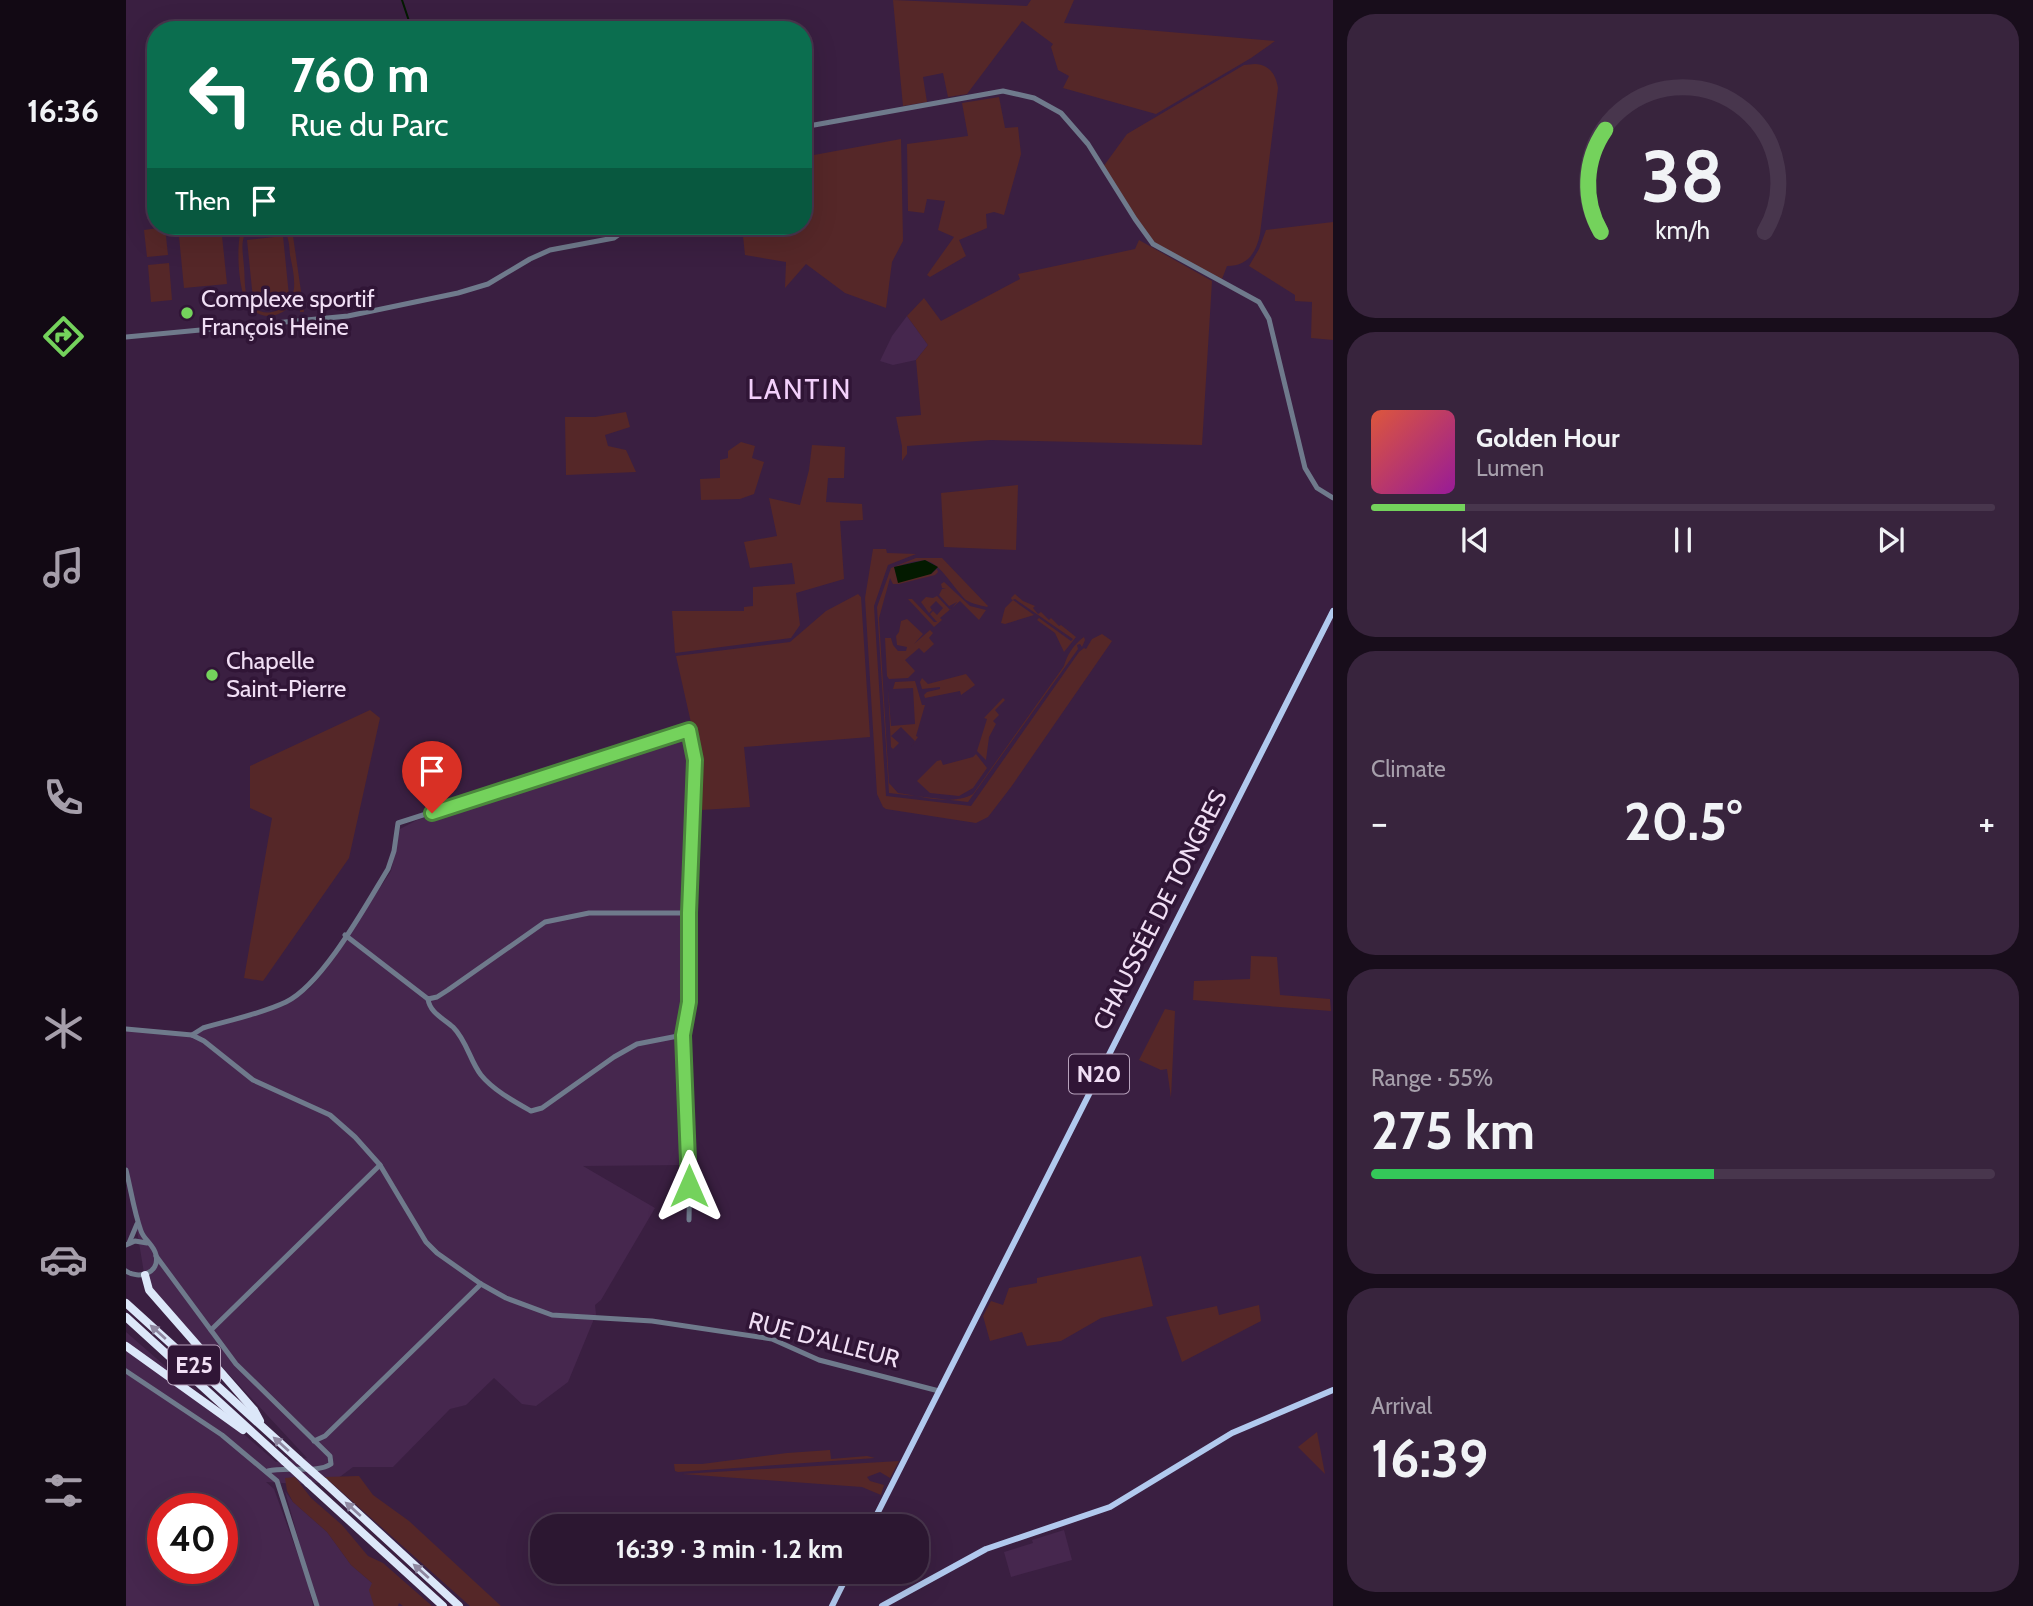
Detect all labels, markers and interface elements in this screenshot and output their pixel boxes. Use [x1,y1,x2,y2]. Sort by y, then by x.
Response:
text: 760 m [290,45,430,104]
icon: left [175,49,266,140]
text: 16:36 [27,91,99,130]
text: Rue du Parc [290,105,448,144]
text: 38 [1641,133,1725,221]
icon: arrive [245,182,283,220]
text: Then [175,185,231,217]
text: km/h [1656,215,1710,245]
place label: Complexe sportif François Heine [201,284,375,341]
marker: Complexe sportif François Heine [179,305,195,321]
icon: directions [39,312,88,361]
district label: LANTIN [748,372,852,406]
text: Golden Hour [1476,422,1619,454]
text: Lumen [1476,454,1544,482]
icon: previous [1456,521,1494,559]
icon: pause [1664,521,1702,559]
icon: next [1872,521,1910,559]
icon: music [39,543,88,592]
place label: Chapelle Saint-Pierre [226,646,346,703]
marker: Chapelle Saint-Pierre [204,667,220,683]
pin [402,741,462,813]
icon: arrive [413,752,451,790]
text: Climate [1371,755,1446,783]
icon: phone [39,773,88,822]
street label: CHAUSSÉE DE TONGRES [1086,785,1233,1034]
text: 20.5° [1624,790,1742,853]
text: − [1371,799,1388,846]
text: + [1978,799,1995,846]
icon: climate [39,1004,88,1053]
road number: N20 [1069,1054,1129,1093]
text: Range · 55% [1371,1064,1493,1092]
text: 275 km [1371,1099,1535,1162]
position arrow [652,1149,726,1223]
icon: car [39,1235,88,1284]
street label: RUE D'ALLEUR [745,1305,903,1374]
one-way arrow [150,1324,167,1340]
road number: E25 [168,1346,220,1384]
text: Arrival [1371,1392,1432,1420]
text: 16:39 [1371,1427,1488,1490]
one-way arrow [273,1436,290,1452]
icon: filters [39,1466,88,1515]
speed limit sign: 40 [147,1493,238,1584]
one-way arrow [344,1501,362,1517]
text: 16:39 · 3 min · 1.2 km [616,1533,843,1565]
one-way arrow [412,1563,430,1579]

